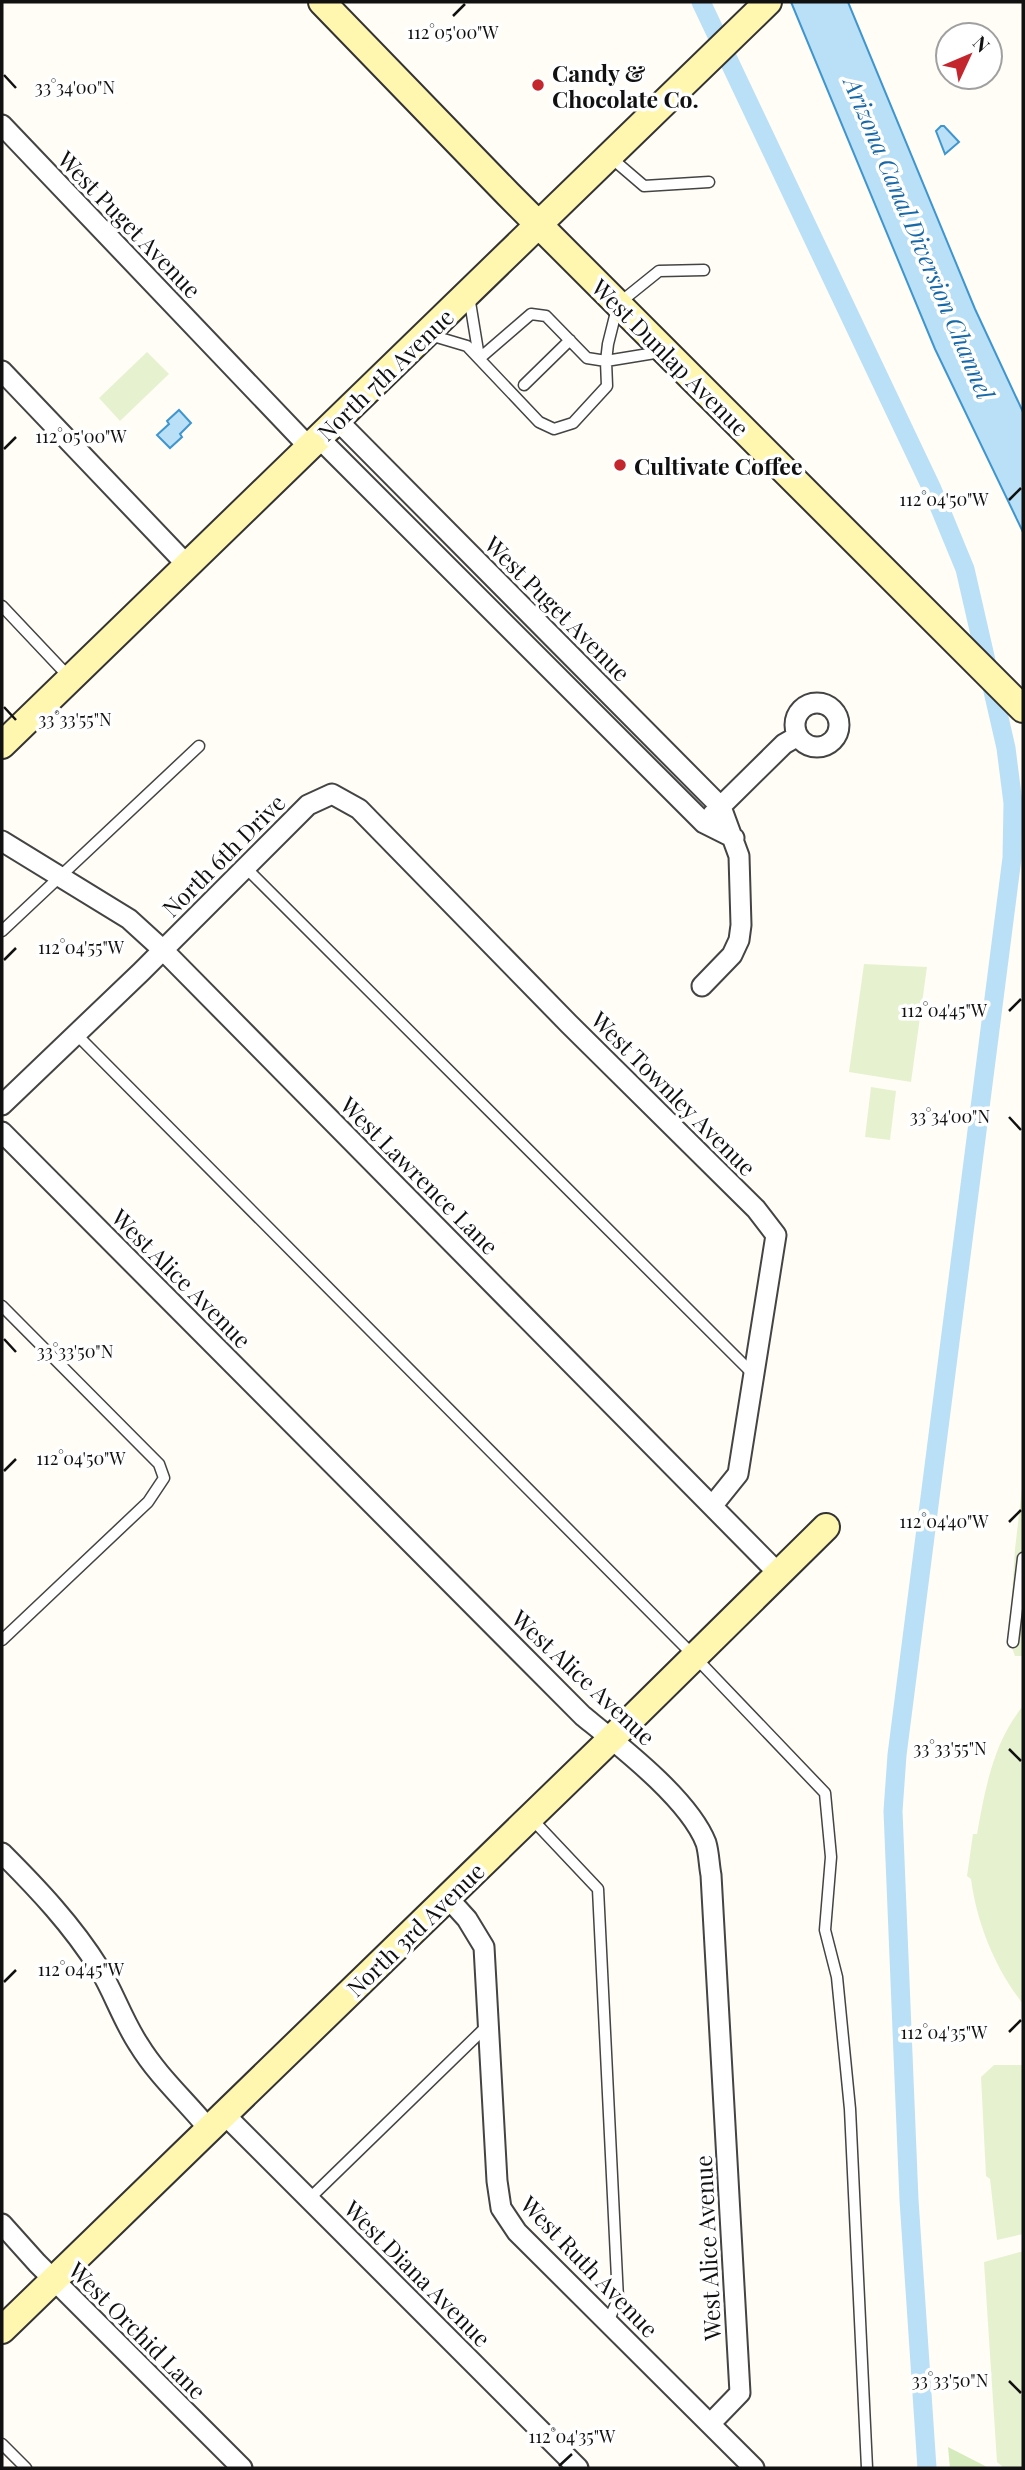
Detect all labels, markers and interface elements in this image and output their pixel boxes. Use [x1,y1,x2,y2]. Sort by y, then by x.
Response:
text: 112°05'00"W [407,20,499,44]
north arrow [934,21,1004,91]
text: N [968,30,996,58]
place label: Candy & Chocolate Co. [552,57,699,114]
water label: Arizona Canal Diversion Channel [836,69,1003,405]
text: 33°34'00"N [35,75,115,99]
marker: Candy & Chocolate Co. [530,77,546,93]
street label: West Puget Avenue [51,143,208,304]
street label: West Dunlap Avenue [585,271,756,442]
street label: North 7th Avenue [310,301,460,447]
text: 112°05'00"W [35,424,127,448]
place label: Cultivate Coffee [634,450,803,481]
marker: Cultivate Coffee [612,457,628,473]
text: 112°04'50"W [899,487,989,511]
street label: West Puget Avenue [478,528,637,687]
text: 33°33'55"N [38,707,112,731]
street label: North 6th Drive [155,787,291,923]
text: 112°04'55"W [38,935,125,959]
text: 112°04'45"W [901,998,988,1022]
street label: West Townley Avenue [584,1003,763,1182]
street label: West Lawrence Lane [334,1089,506,1261]
text: 33°34'00"N [910,1104,990,1128]
street label: West Alice Avenue [105,1201,258,1354]
text: 33°33'50"N [37,1339,114,1363]
text: 112°04'50"W [36,1446,126,1470]
text: 112°04'40"W [899,1509,989,1533]
street label: West Alice Avenue [505,1602,662,1752]
text: 33°33'55"N [913,1736,987,1760]
street label: North 3rd Avenue [339,1855,491,2003]
text: 112°04'45"W [38,1957,125,1981]
text: 112°04'35"W [901,2020,988,2044]
street label: West Alice Avenue [687,2155,727,2342]
street label: West Ruth Avenue [514,2188,666,2343]
street label: West Diana Avenue [337,2192,498,2353]
street label: West Orchid Lane [62,2254,213,2405]
text: 33°33'50"N [912,2368,989,2392]
text: 112°04'35"W [529,2424,616,2448]

